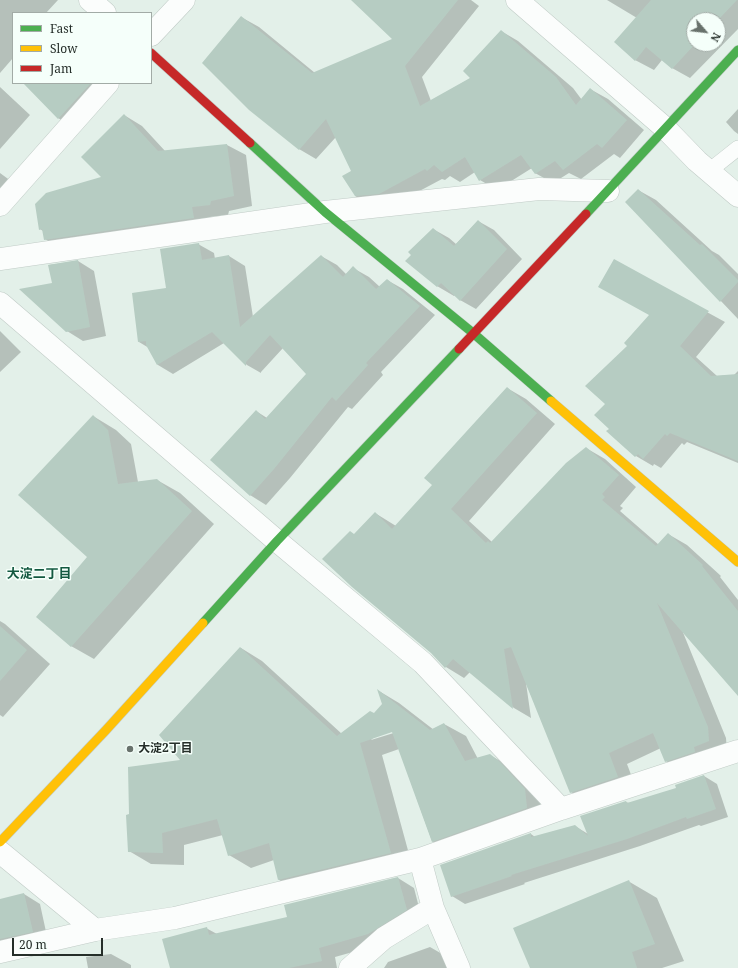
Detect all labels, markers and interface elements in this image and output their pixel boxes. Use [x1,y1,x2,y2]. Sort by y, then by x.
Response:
legend [12,12,152,84]
north arrow [686,12,726,52]
text: Fast [50,20,73,37]
text: N [707,30,725,45]
text: Slow [50,40,78,57]
text: Jam [50,60,72,77]
district label: 大淀二丁目 [7,566,71,582]
place label: 大淀2丁目 [138,742,193,756]
marker: 大淀2丁目 [125,744,135,754]
scale bar [14,930,105,956]
text: 20 m [19,936,47,953]

